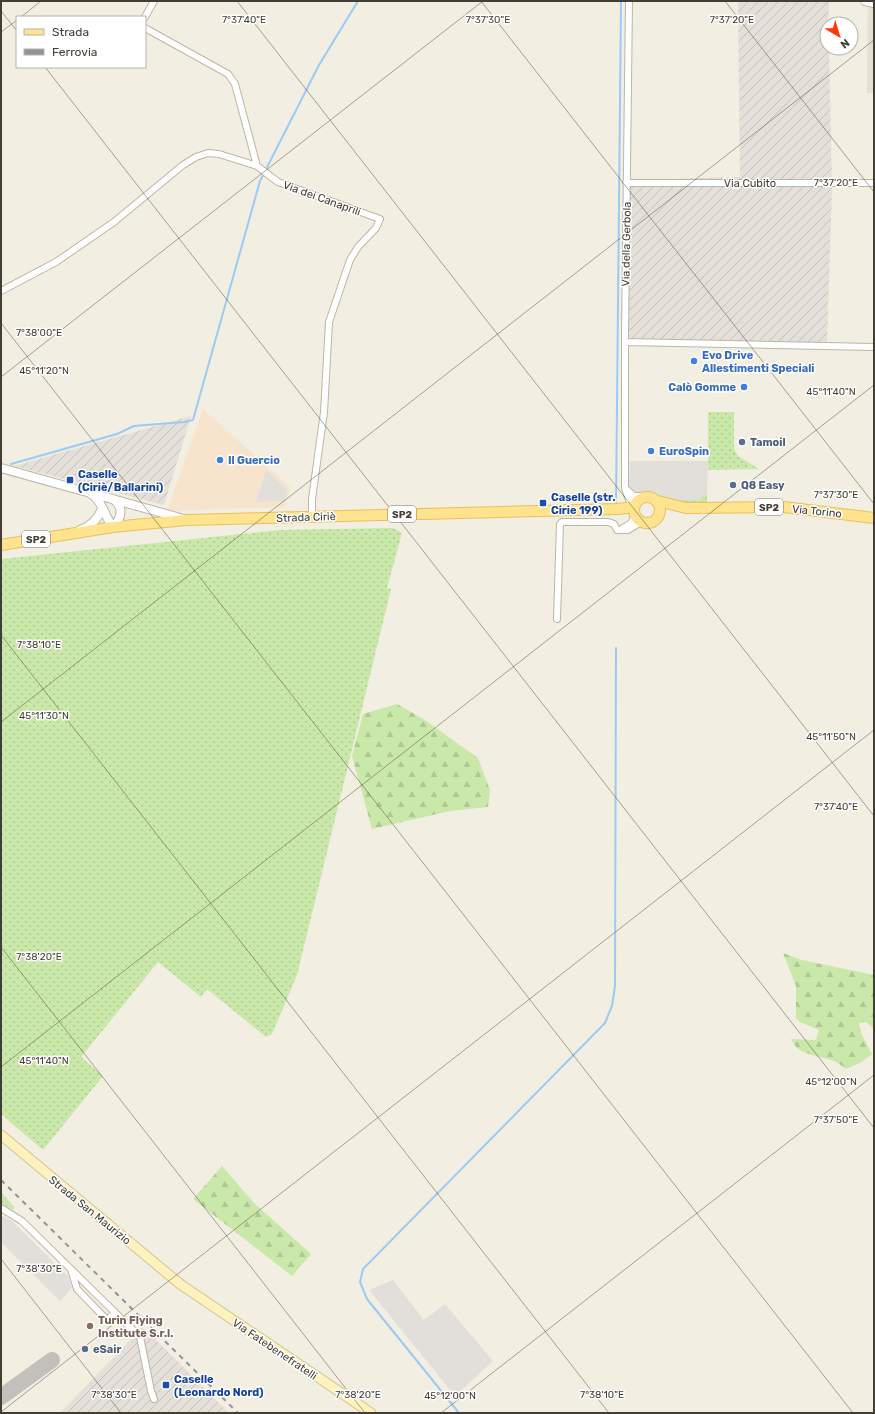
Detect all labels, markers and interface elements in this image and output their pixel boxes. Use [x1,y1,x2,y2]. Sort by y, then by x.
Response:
text: 7°37'40"E [222,14,266,26]
text: 7°37'30"E [466,14,510,26]
text: 7°37'20"E [710,14,754,26]
legend [16,16,146,68]
north arrow [819,16,859,56]
text: Strada [52,25,89,39]
text: N [838,36,852,51]
text: Ferrovia [52,45,97,59]
street label: Via Cubito [724,177,776,190]
text: 7°37'20"E [814,177,858,189]
street label: Via dei Canaprili [281,178,362,219]
street label: Via della Gerbola [619,201,634,287]
text: 7°38'00"E [16,327,62,339]
place label: Evo Drive Allestimenti Speciali [702,349,814,375]
marker: Evo Drive Allestimenti Speciali [689,356,699,366]
text: 45°11'20"N [19,365,69,377]
place label: Calò Gomme [668,381,736,394]
marker: Calò Gomme [739,382,749,392]
text: 45°11'40"N [806,386,856,398]
place label: Tamoil [750,436,786,449]
marker: Tamoil [737,437,747,447]
place label: EuroSpin [659,445,709,458]
marker: EuroSpin [646,446,656,456]
place label: Il Guercio [228,454,280,467]
marker: Il Guercio [215,455,225,465]
place label: Caselle (Ciriè/Ballarini) [78,468,163,494]
marker: Caselle (Ciriè/Ballarini) [65,475,75,485]
place label: Q8 Easy [741,479,785,492]
marker: Q8 Easy [728,480,738,490]
text: 7°37'30"E [814,489,858,501]
place label: Caselle (str. Cirie 199) [551,491,616,517]
marker: Caselle (str. Cirie 199) [538,498,548,508]
road number: SP2 [755,499,783,515]
street label: Via Torino [792,502,842,521]
road number: SP2 [388,506,416,522]
street label: Strada Ciriè [276,510,336,525]
road number: SP2 [22,531,50,547]
text: 7°38'10"E [17,639,61,651]
text: 45°11'30"N [19,710,69,722]
text: 45°11'50"N [806,731,856,743]
text: 7°37'40"E [814,801,858,813]
text: 7°38'20"E [16,951,62,963]
text: 45°11'40"N [19,1055,69,1067]
text: 45°12'00"N [805,1076,857,1088]
text: 7°37'50"E [814,1114,858,1126]
street label: Strada San Maurizio [46,1173,133,1247]
text: 7°38'30"E [16,1263,62,1275]
place label: Turin Flying Institute S.r.l. [98,1314,173,1340]
street label: Via Fatebenefratelli [230,1316,320,1383]
marker: Turin Flying Institute S.r.l. [85,1321,95,1331]
place label: eSair [93,1343,121,1356]
marker: eSair [80,1344,90,1354]
place label: Caselle (Leonardo Nord) [174,1373,264,1399]
marker: Caselle (Leonardo Nord) [161,1380,171,1390]
text: 7°38'30"E [91,1389,137,1401]
text: 7°38'20"E [335,1389,381,1401]
text: 7°38'10"E [580,1389,624,1401]
text: 45°12'00"N [424,1390,476,1402]

